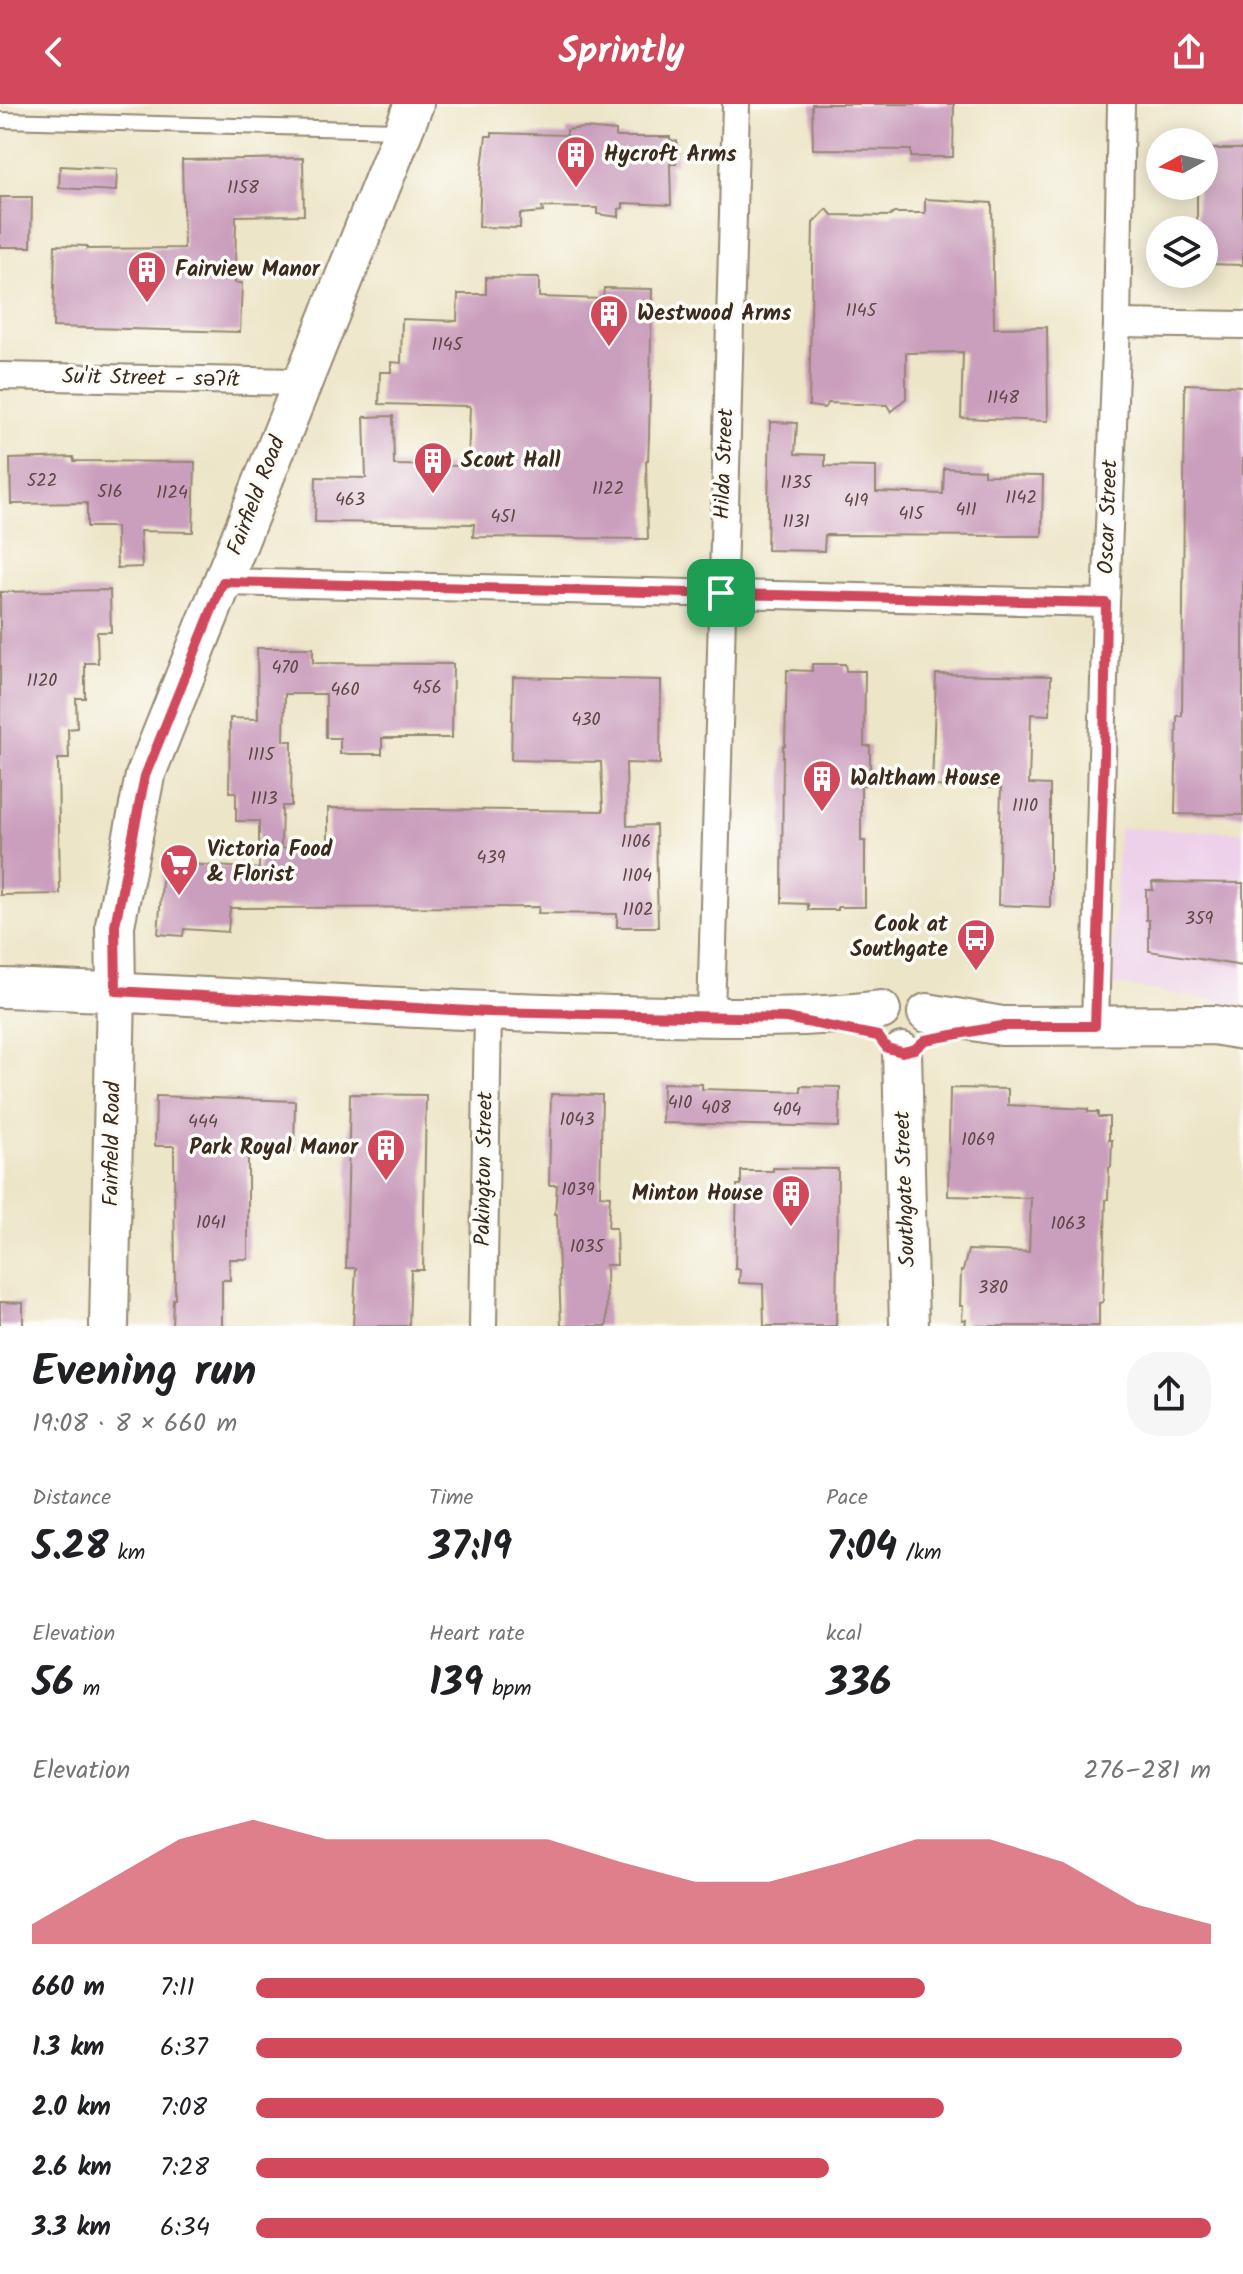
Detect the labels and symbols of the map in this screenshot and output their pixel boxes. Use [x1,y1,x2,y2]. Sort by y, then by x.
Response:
north arrow [1146,128,1218,200]
building icon: Hycroft Arms [555,134,597,189]
place label: Hycroft Arms [604,138,737,173]
house number: 1158 [227,174,259,203]
building icon: Fairview Manor [126,249,168,304]
place label: Fairview Manor [175,253,321,288]
building icon: Westwood Arms [588,293,630,348]
place label: Westwood Arms [637,297,792,332]
house number: 1145 [846,297,878,326]
house number: 1145 [432,331,464,360]
street label: Su'it Street - səʔít [62,360,241,398]
house number: 1148 [987,384,1019,413]
street label: Hilda Street [706,407,744,520]
street label: Fairfield Road [218,430,296,561]
building icon: Scout Hall [412,440,454,495]
place label: Scout Hall [461,444,560,479]
street label: Oscar Street [1090,459,1129,575]
house number: 522 [27,467,57,496]
house number: 1135 [780,469,813,498]
house number: 1122 [592,475,624,504]
house number: 516 [97,478,123,507]
house number: 1124 [156,479,188,508]
house number: 1142 [1005,484,1037,513]
house number: 463 [335,486,365,515]
house number: 419 [844,487,868,516]
house number: 411 [955,496,977,525]
house number: 415 [898,500,925,529]
house number: 451 [490,503,516,532]
house number: 1131 [782,508,810,537]
pin [687,559,755,627]
house number: 470 [271,654,299,683]
house number: 1120 [27,667,57,696]
house number: 456 [412,674,442,703]
house number: 460 [331,676,359,705]
house number: 430 [571,706,601,735]
house number: 1115 [248,741,276,770]
building icon: Waltham House [801,758,843,813]
place label: Waltham House [850,762,1001,797]
house number: 1113 [250,785,278,814]
house number: 1110 [1012,792,1038,821]
house number: 1106 [621,828,651,857]
place label: Victoria Food & Florist [207,833,333,893]
supermarket icon: Victoria Food & Florist [158,842,200,897]
house number: 439 [477,844,506,873]
house number: 1104 [622,862,652,891]
house number: 1102 [623,896,653,925]
house number: 359 [1185,905,1214,934]
place label: Cook at Southgate [850,908,949,968]
bus stop icon: Cook at Southgate [955,917,997,972]
street label: Fairfield Road [94,1080,132,1207]
house number: 410 [668,1089,692,1118]
street label: Pakington Street [466,1091,504,1247]
house number: 408 [701,1094,731,1123]
house number: 404 [773,1096,801,1125]
house number: 1043 [560,1106,594,1135]
house number: 444 [188,1108,218,1137]
street label: Southgate Street [886,1110,926,1268]
house number: 1069 [961,1126,995,1155]
building icon: Park Royal Manor [365,1127,407,1182]
place label: Park Royal Manor [189,1131,359,1166]
building icon: Minton House [770,1173,812,1228]
house number: 1039 [561,1176,595,1205]
place label: Minton House [632,1177,763,1212]
house number: 1041 [196,1209,226,1238]
house number: 1063 [1051,1210,1085,1239]
house number: 1035 [570,1233,606,1262]
house number: 380 [978,1274,1008,1303]

